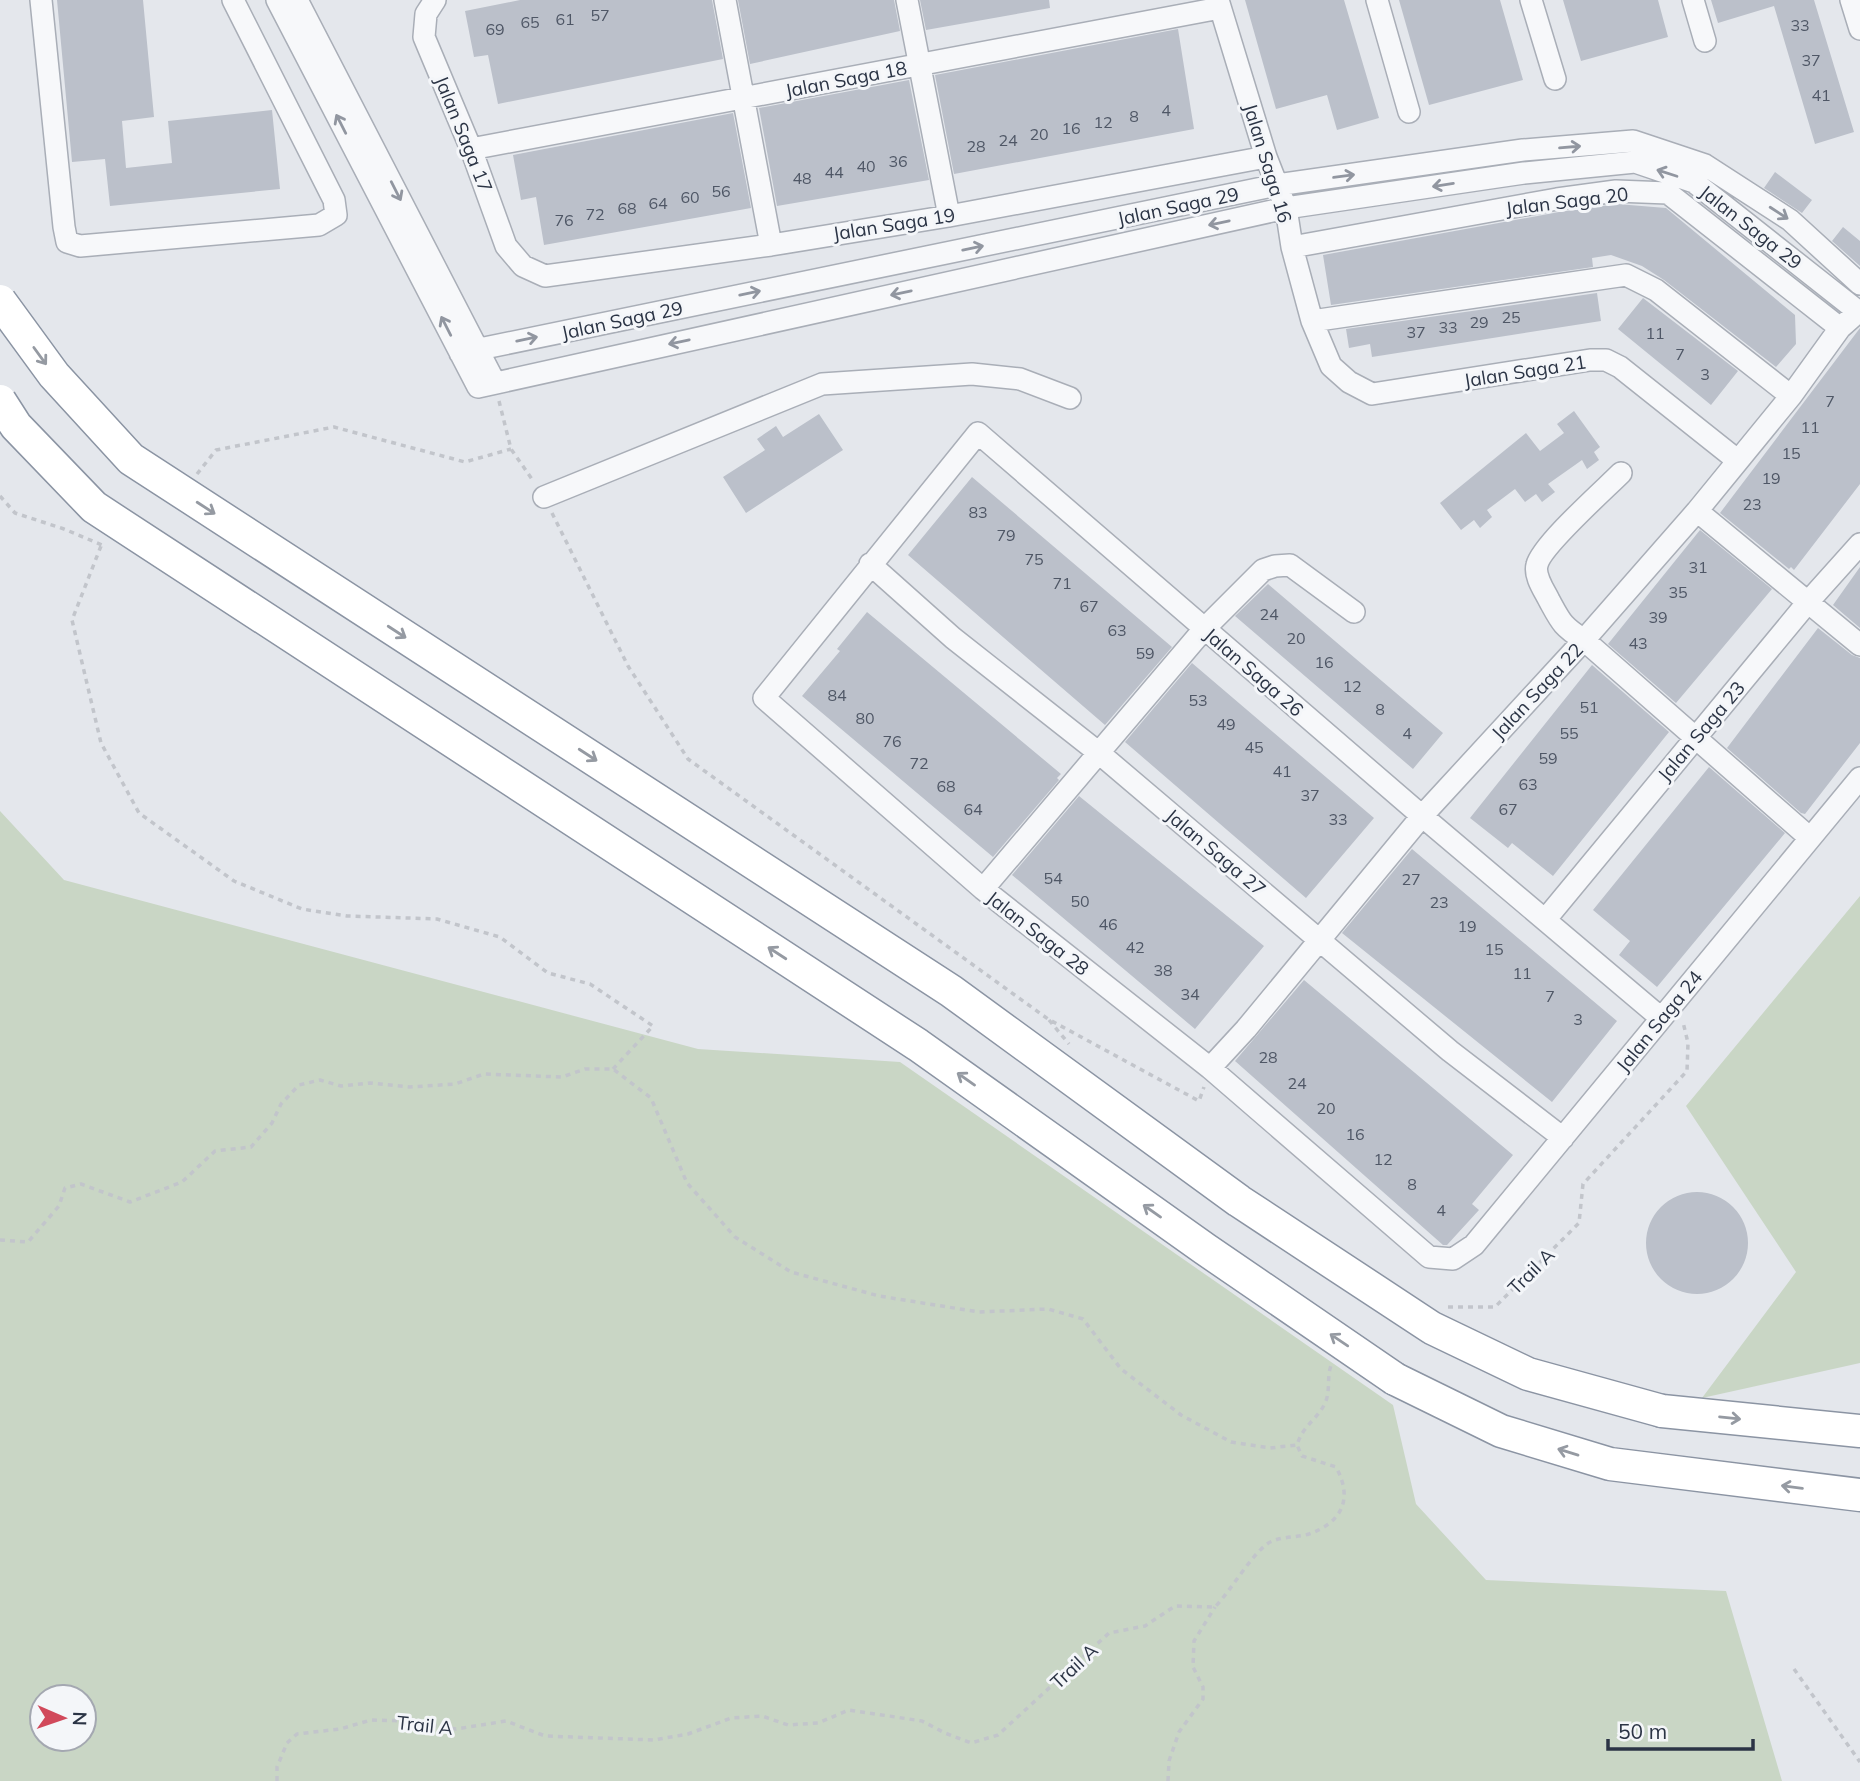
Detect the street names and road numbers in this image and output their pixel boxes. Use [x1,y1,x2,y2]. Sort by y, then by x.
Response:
street label: Jalan Saga 18 [783,55,909,103]
street label: Jalan Saga 17 [430,72,498,196]
street label: Jalan Saga 16 [1238,100,1298,226]
street label: Jalan Saga 29 [1695,180,1807,274]
street label: Jalan Saga 29 [1115,181,1241,231]
street label: Jalan Saga 20 [1504,182,1630,220]
street label: Jalan Saga 19 [831,202,957,246]
street label: Jalan Saga 29 [559,295,685,345]
street label: Jalan Saga 21 [1462,349,1588,393]
street label: Jalan Saga 26 [1200,622,1308,722]
street label: Jalan Saga 22 [1486,638,1588,744]
street label: Jalan Saga 23 [1652,676,1750,786]
street label: Jalan Saga 27 [1161,803,1271,901]
street label: Jalan Saga 28 [982,886,1094,980]
street label: Jalan Saga 24 [1611,965,1707,1077]
street label: Trail A [1503,1243,1559,1299]
street label: Trail A [1045,1638,1103,1694]
street label: Trail A [396,1710,454,1740]

